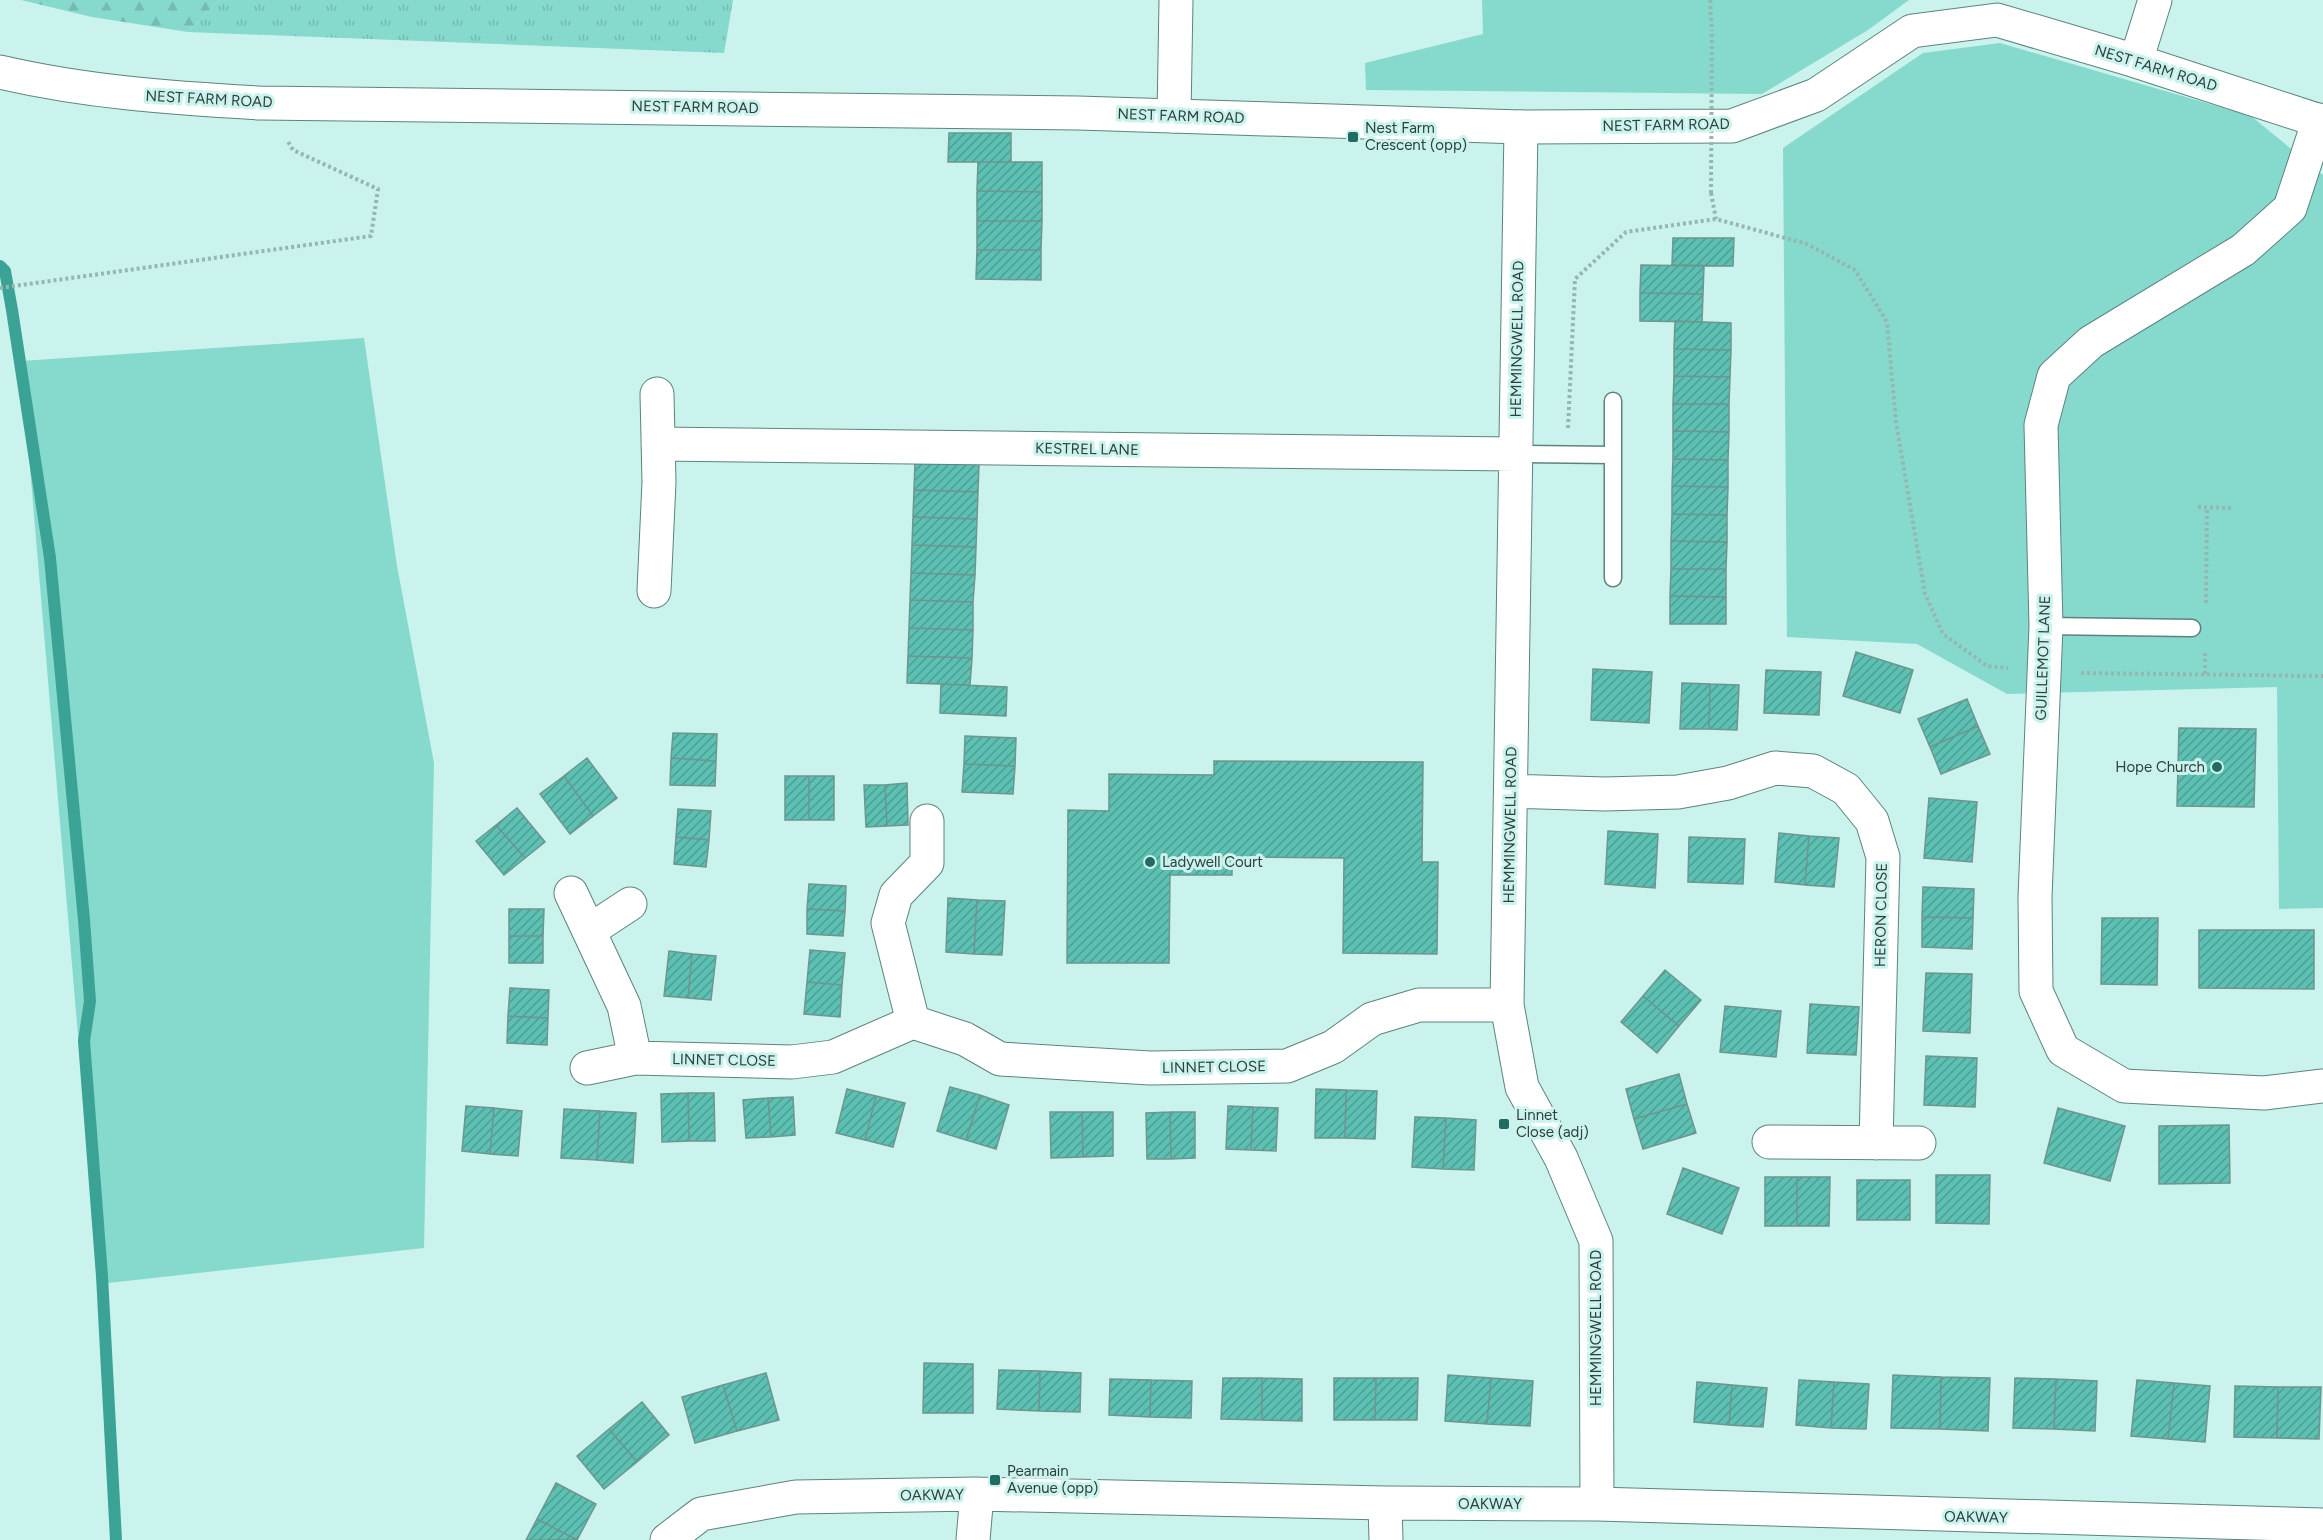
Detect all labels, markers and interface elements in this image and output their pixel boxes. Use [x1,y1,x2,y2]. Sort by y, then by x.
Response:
street label: NEST FARM ROAD [2093,41,2219,95]
street label: NEST FARM ROAD [145,87,273,111]
street label: NEST FARM ROAD [631,97,759,117]
street label: NEST FARM ROAD [1117,105,1245,127]
street label: NEST FARM ROAD [1602,115,1730,135]
place label: Nest Farm Crescent (opp) [1365,119,1467,154]
marker: Nest Farm Crescent (opp) [1346,130,1360,144]
street label: HEMMINGWELL ROAD [1507,261,1527,417]
street label: KESTREL LANE [1035,439,1139,459]
street label: GUILLEMOT LANE [2032,595,2054,721]
street label: HEMMINGWELL ROAD [1500,747,1520,903]
place label: Hope Church [2115,758,2205,776]
marker: Hope Church [2210,760,2224,774]
place label: Ladywell Court [1162,853,1263,871]
marker: Ladywell Court [1143,855,1157,869]
street label: HERON CLOSE [1871,863,1891,967]
street label: LINNET CLOSE [672,1050,776,1070]
street label: LINNET CLOSE [1162,1057,1266,1077]
place label: Linnet Close (adj) [1516,1106,1589,1141]
marker: Linnet Close (adj) [1497,1117,1511,1131]
street label: HEMMINGWELL ROAD [1587,1250,1605,1406]
place label: Pearmain Avenue (opp) [1007,1462,1098,1497]
marker: Pearmain Avenue (opp) [988,1473,1002,1487]
street label: OAKWAY [900,1485,964,1505]
street label: OAKWAY [1458,1495,1522,1513]
street label: OAKWAY [1944,1507,2008,1527]

